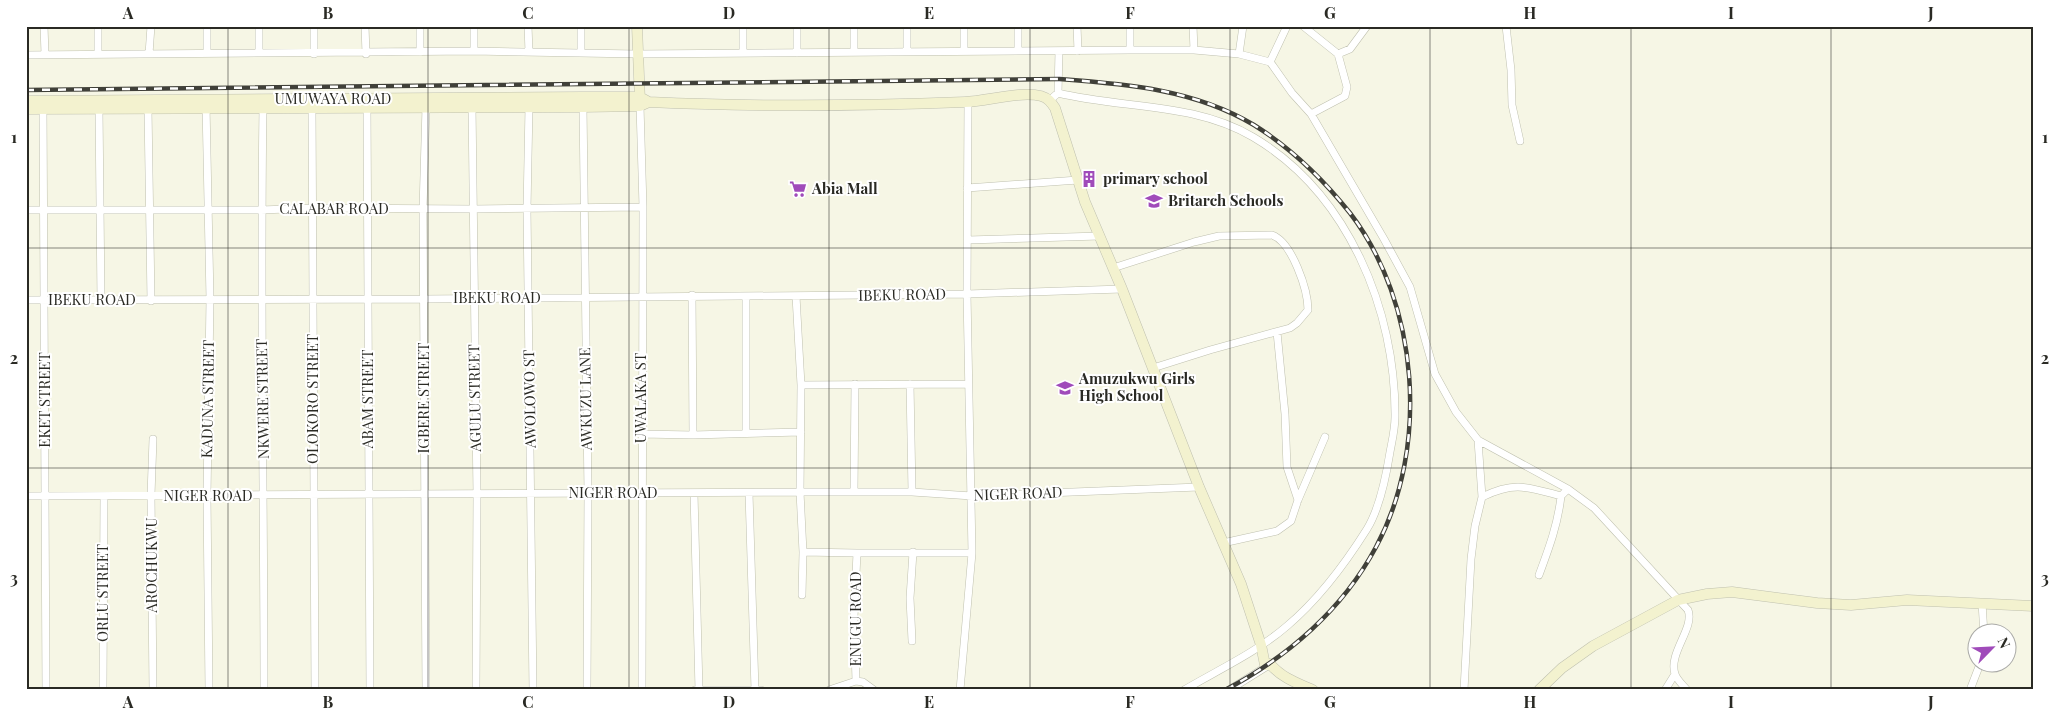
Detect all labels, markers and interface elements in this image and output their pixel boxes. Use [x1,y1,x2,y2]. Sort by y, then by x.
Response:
text: A [122,2,134,23]
text: B [323,2,334,23]
text: C [522,2,534,23]
text: D [723,2,735,23]
text: E [924,2,934,23]
text: F [1125,2,1135,23]
text: G [1324,2,1336,23]
text: H [1524,2,1537,23]
text: I [1728,2,1734,23]
text: J [1927,2,1934,23]
street label: UMUWAYA ROAD [275,88,392,108]
text: 1 [11,126,17,147]
text: 1 [2042,126,2048,147]
place label: primary school [1103,168,1208,188]
building icon: primary school [1079,169,1099,189]
place label: Abia Mall [811,178,878,198]
supermarket icon: Abia Mall [788,179,808,199]
place label: Britarch Schools [1168,190,1283,210]
school or university icon: Britarch Schools [1144,191,1164,211]
street label: CALABAR ROAD [279,198,389,218]
street label: IBEKU ROAD [858,283,946,305]
street label: IBEKU ROAD [453,287,541,307]
street label: IBEKU ROAD [48,289,136,309]
street label: OLOKORO STREET [302,334,322,464]
street label: NKWERE STREET [251,339,273,459]
street label: KADUNA STREET [196,340,218,458]
street label: IGBERE STREET [413,342,433,454]
street label: AGULU STREET [463,344,485,453]
text: 2 [10,347,18,368]
street label: AWKUZU LANE [574,347,596,452]
text: 2 [2041,347,2049,368]
street label: ABAM STREET [357,349,377,450]
street label: AWOLOWO ST [518,350,540,449]
street label: EKET STREET [34,352,54,448]
street label: UWALAKA ST [630,353,650,443]
place label: Amuzukwu Girls High School [1078,368,1195,405]
school or university icon: Amuzukwu Girls High School [1055,378,1075,398]
street label: NIGER ROAD [973,481,1063,505]
street label: NIGER ROAD [568,482,658,502]
street label: NIGER ROAD [163,485,253,505]
street label: AROCHUKWU [141,517,161,614]
street label: ORLU STREET [92,544,112,642]
text: 3 [10,567,18,588]
text: 3 [2041,567,2049,588]
street label: ENUGU ROAD [845,571,865,666]
north arrow [1966,624,2016,674]
text: N [1994,634,2015,651]
text: A [122,691,134,712]
text: B [323,691,334,712]
text: C [522,691,534,712]
text: D [723,691,735,712]
text: E [924,691,934,712]
text: F [1125,691,1135,712]
text: G [1324,691,1336,712]
text: H [1524,691,1537,712]
text: I [1728,691,1734,712]
text: J [1927,691,1934,712]

